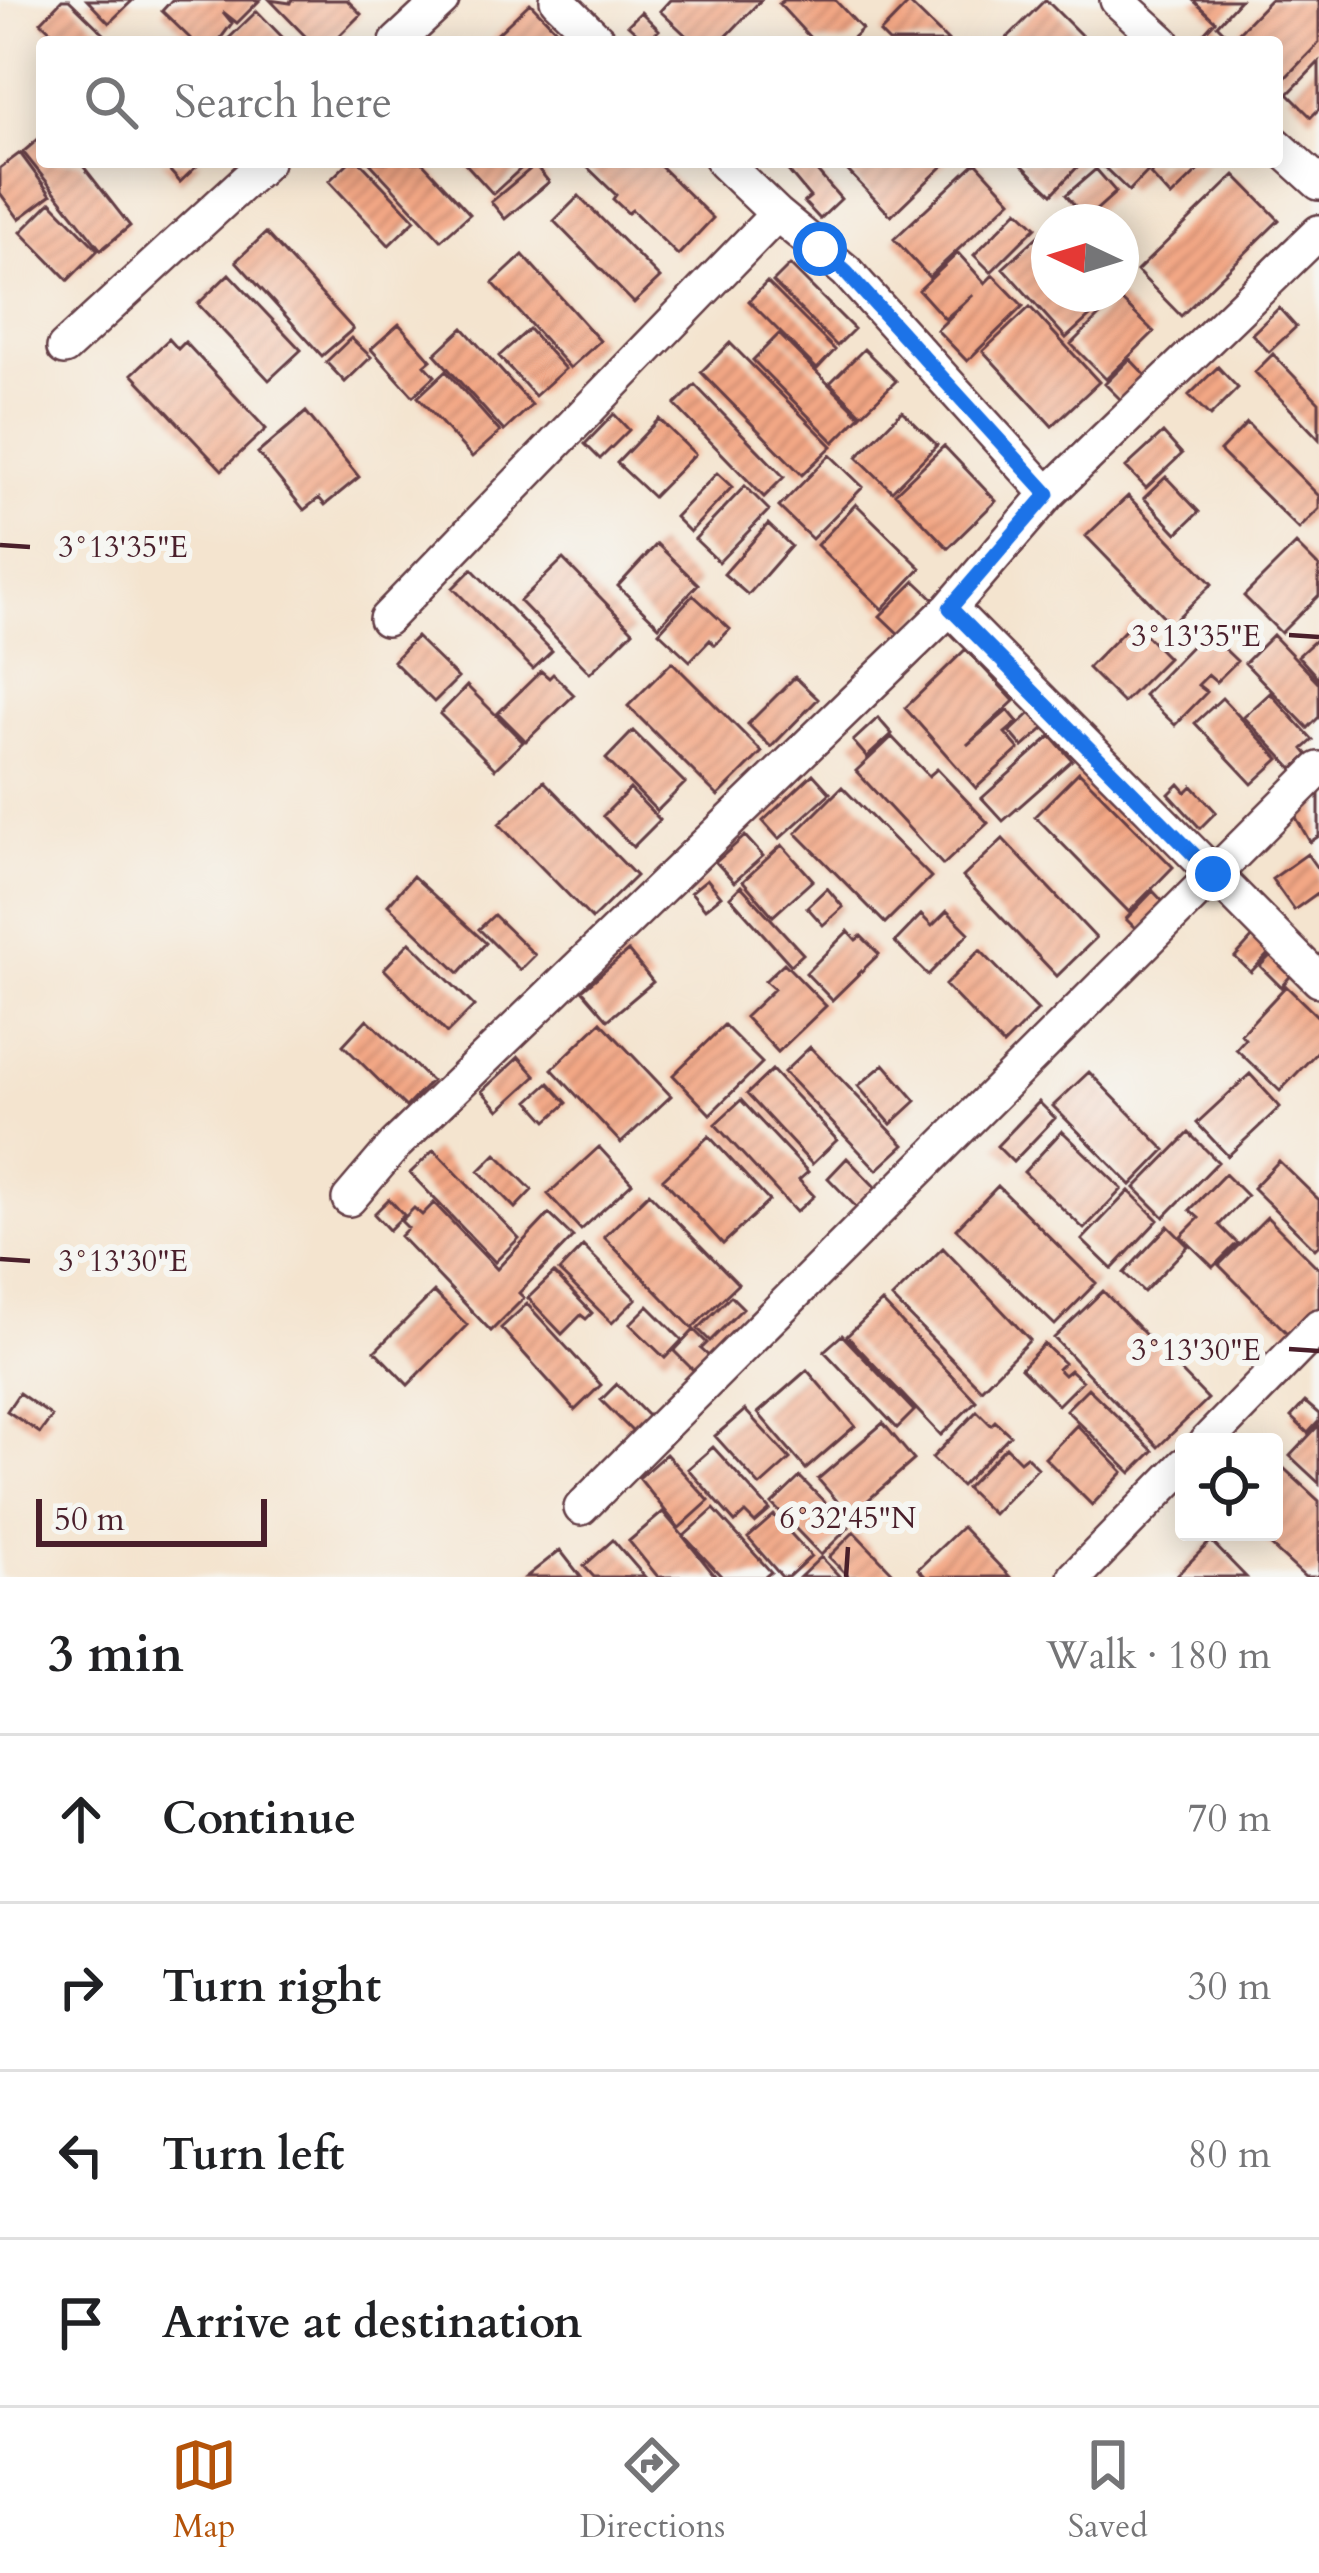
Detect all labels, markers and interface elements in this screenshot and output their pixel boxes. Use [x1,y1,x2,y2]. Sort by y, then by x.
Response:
search box [36,36,1283,168]
icon: search [78,69,144,135]
text: Search here [174,72,392,133]
north arrow [1031,204,1139,312]
route start [793,222,847,276]
text: 3°13'35"E [58,527,188,568]
text: 3°13'35"E [1131,616,1261,657]
route end [1186,847,1240,901]
text: 3°13'30"E [58,1241,188,1282]
text: 3°13'30"E [1131,1330,1261,1371]
map controls [1175,1433,1283,1541]
button: locate [1175,1433,1283,1541]
scale bar [36,1493,267,1546]
text: 50 m [54,1497,125,1542]
text: 6°32'45"N [780,1498,917,1539]
text: 3 min [48,1620,184,1690]
text: Walk · 180 m [1046,1629,1271,1682]
icon: ahead [48,1786,114,1852]
text: Continue [162,1788,356,1849]
text: 70 m [1188,1792,1271,1845]
icon: right [48,1954,114,2020]
text: Turn right [162,1956,381,2017]
text: 30 m [1188,1960,1271,2013]
icon: left [48,2122,114,2188]
text: Turn left [162,2124,344,2185]
text: 80 m [1188,2128,1271,2181]
icon: arrive [48,2290,114,2356]
text: Arrive at destination [162,2292,582,2353]
tab: Map [171,2432,237,2549]
tab: Directions [580,2432,725,2549]
tab: Saved [1068,2432,1148,2549]

